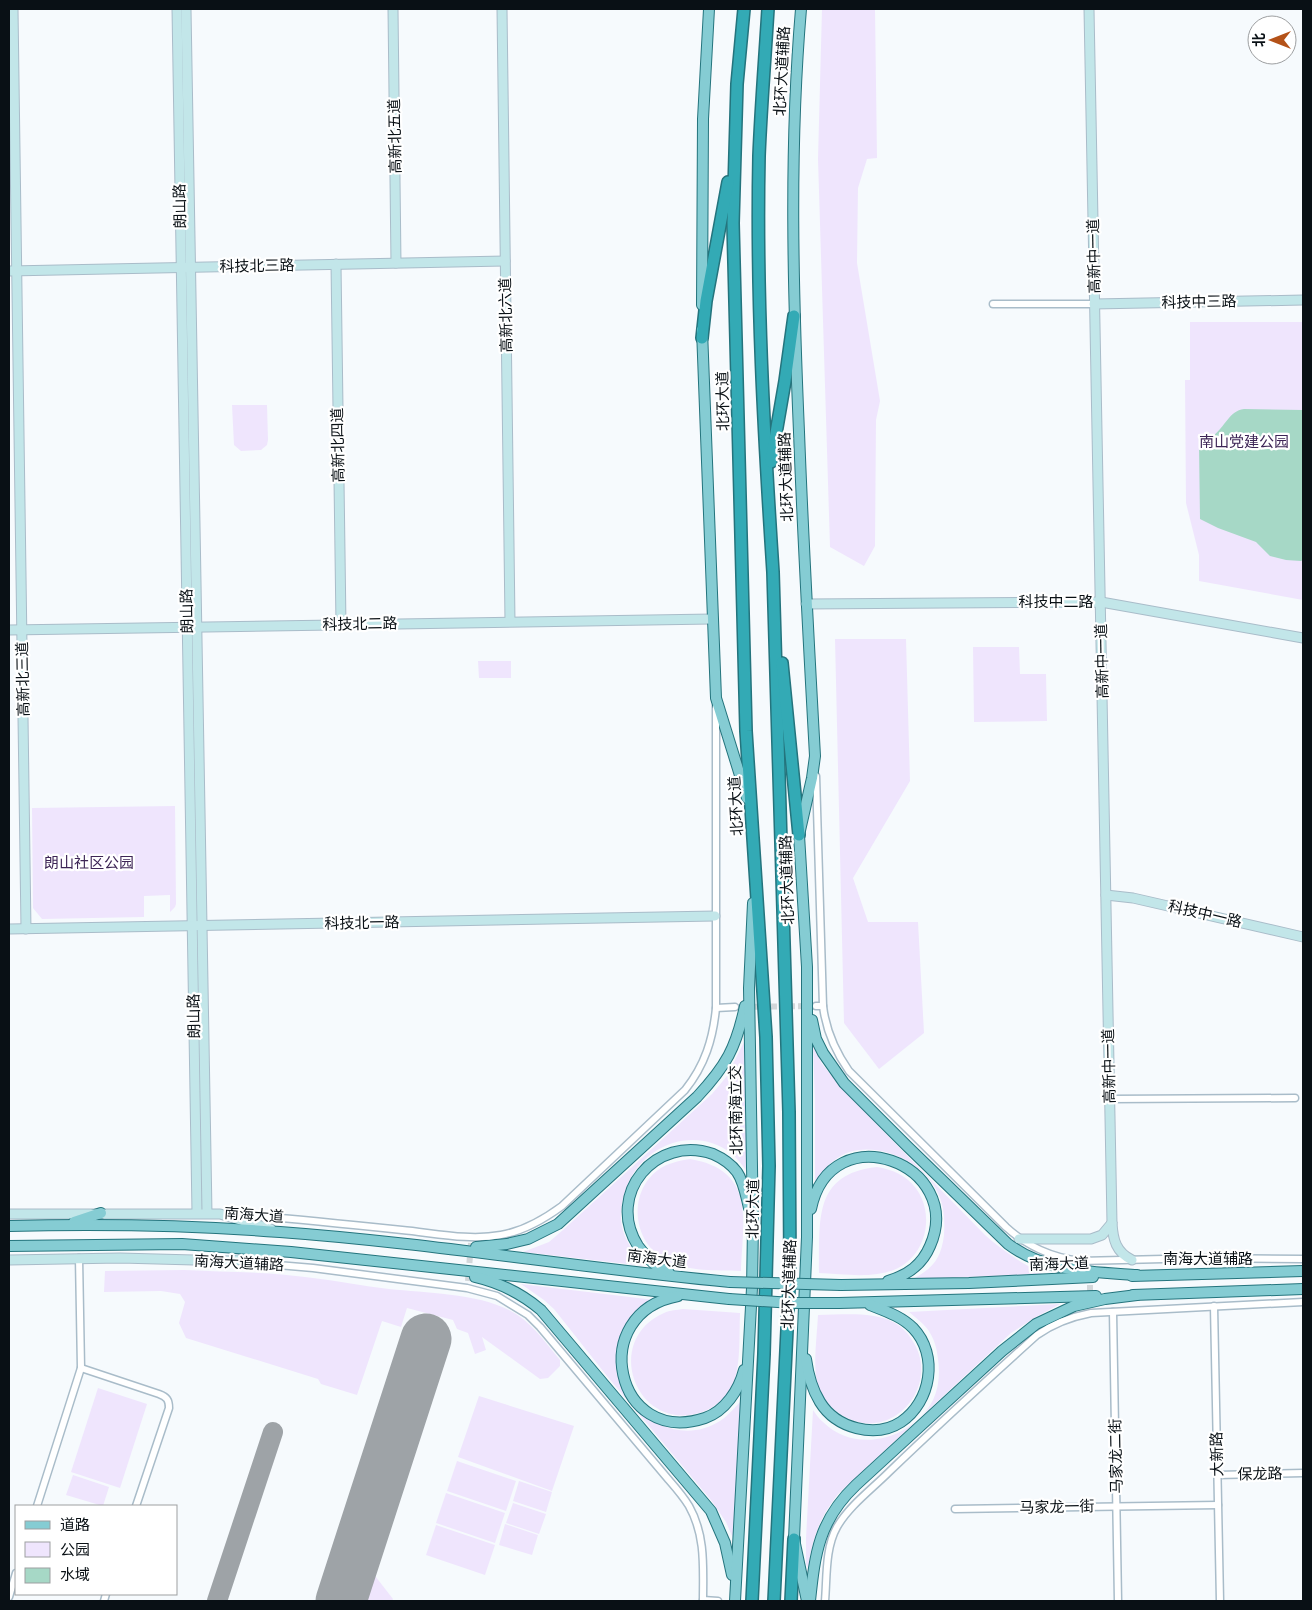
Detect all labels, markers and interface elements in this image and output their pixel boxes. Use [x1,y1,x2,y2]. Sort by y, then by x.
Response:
north arrow [1247,15,1297,65]
street label: 北环大道辅路 [771,26,793,116]
text: 北 [1251,33,1267,47]
street label: 高新北五道 [385,98,405,174]
street label: 朗山路 [171,183,189,229]
street label: 高新中一道 [1084,218,1104,294]
street label: 科技北三路 [219,256,295,276]
street label: 高新北六道 [496,277,516,353]
street label: 科技中三路 [1161,292,1237,312]
street label: 北环大道 [713,371,733,431]
street label: 高新北四道 [328,407,348,483]
street label: 北环大道辅路 [775,432,797,522]
park label: 南山党建公园 [1199,433,1289,451]
street label: 朗山路 [178,588,196,634]
street label: 科技中二路 [1018,593,1094,611]
street label: 科技北二路 [322,614,398,634]
street label: 高新中一道 [1092,623,1112,699]
street label: 高新北三道 [13,641,33,717]
street label: 北环大道 [725,776,747,836]
street label: 北环大道辅路 [776,835,798,925]
park label: 朗山社区公园 [44,854,134,872]
street label: 科技中一路 [1166,897,1244,931]
street label: 科技北一路 [324,913,400,933]
street label: 朗山路 [185,993,203,1039]
street label: 高新中一道 [1099,1028,1119,1104]
street label: 北环南海立交 [726,1065,746,1155]
street label: 北环大道 [743,1179,763,1239]
street label: 南海大道 [223,1204,285,1226]
street label: 北环大道辅路 [778,1239,800,1329]
street label: 南海大道 [626,1246,688,1272]
street label: 南海大道辅路 [1163,1250,1253,1268]
street label: 南海大道辅路 [194,1252,284,1274]
street label: 南海大道 [1029,1254,1089,1274]
street label: 马家龙二街 [1106,1418,1126,1494]
street label: 大新路 [1208,1431,1226,1477]
street label: 保龙路 [1237,1465,1283,1483]
street label: 马家龙一街 [1019,1497,1095,1517]
legend [15,1505,178,1595]
text: 道路 [60,1516,90,1534]
text: 公园 [60,1541,90,1559]
text: 水域 [60,1566,90,1584]

